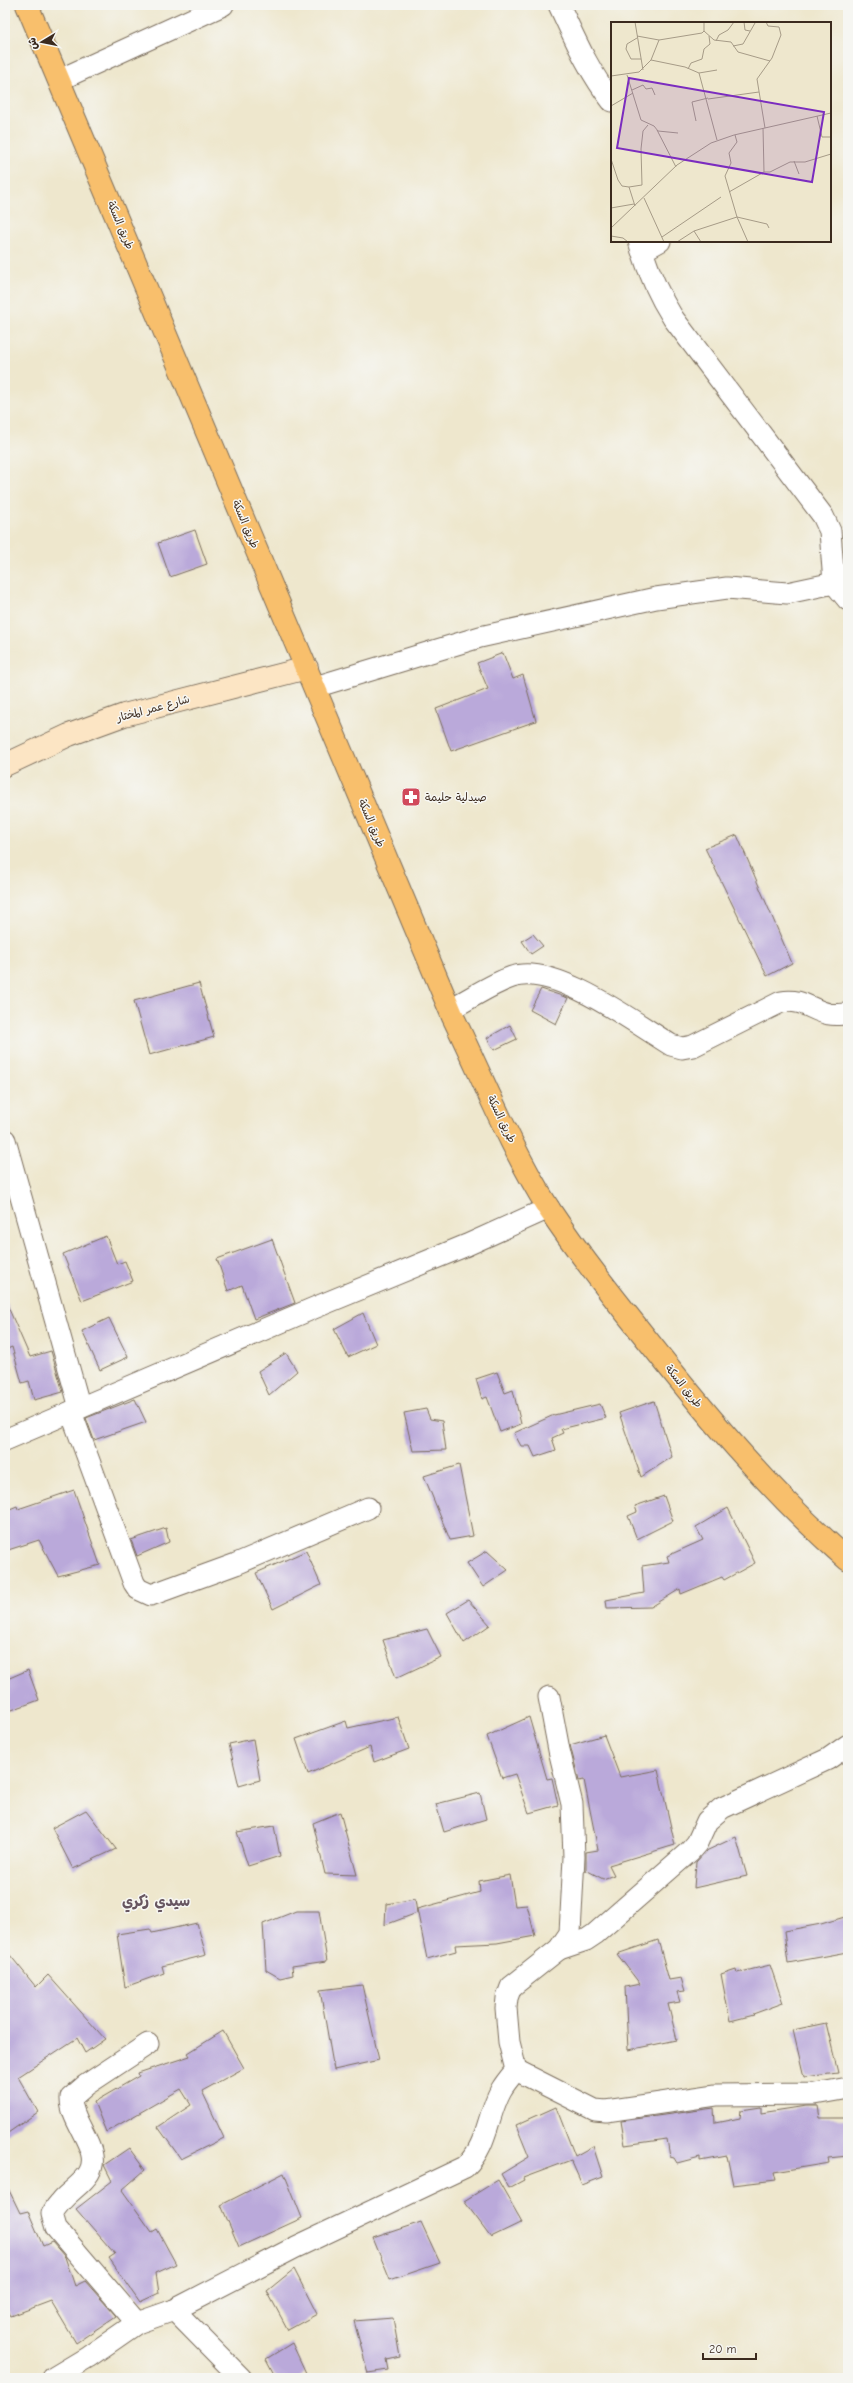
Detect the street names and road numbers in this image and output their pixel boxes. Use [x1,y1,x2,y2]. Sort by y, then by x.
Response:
street label: طريق السكة [105,199,137,251]
street label: طريق السكة [230,498,262,550]
street label: شارع عمر المختار [114,693,192,727]
street label: طريق السكة [356,797,388,849]
street label: طريق السكة [484,1093,519,1145]
street label: طريق السكة [662,1362,705,1410]

